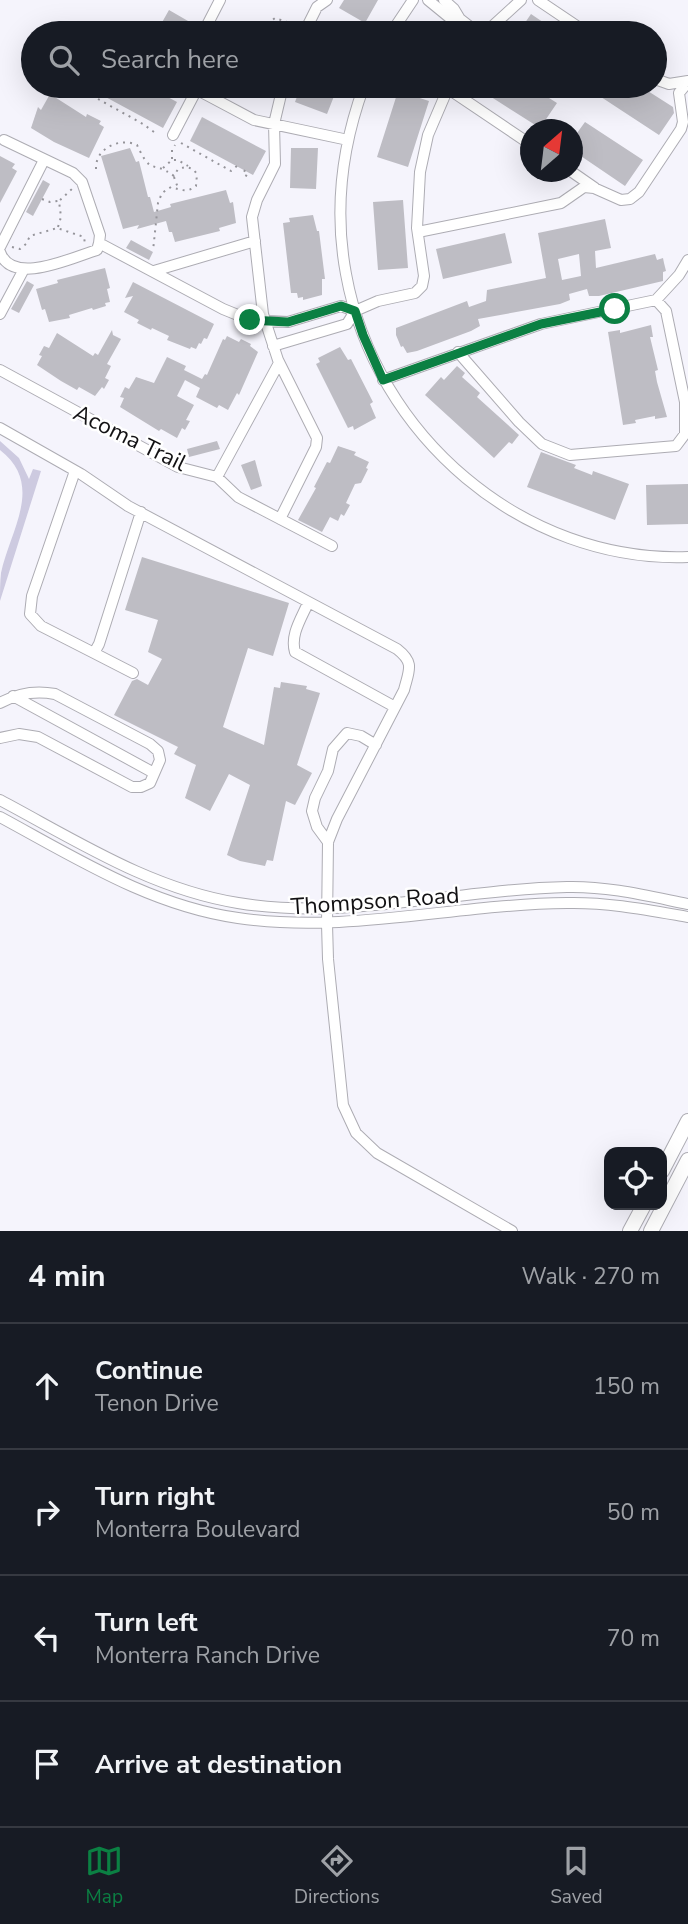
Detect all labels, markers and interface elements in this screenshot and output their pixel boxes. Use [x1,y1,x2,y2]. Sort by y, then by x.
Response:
search box [21,21,667,98]
icon: search [45,41,83,79]
text: Search here [101,42,239,77]
north arrow [520,119,583,182]
route start [599,293,630,324]
route end [234,304,265,335]
street label: Acoma Trail [68,397,192,479]
street label: Thompson Road [290,880,460,922]
map controls [604,1147,667,1210]
button: locate [604,1147,667,1210]
text: 4 min [28,1256,106,1297]
text: Walk · 270 m [521,1261,660,1292]
text: Continue [95,1353,203,1388]
icon: ahead [28,1367,66,1405]
text: 150 m [593,1371,660,1402]
text: Tenon Drive [95,1388,219,1419]
text: Turn right [95,1479,214,1514]
icon: right [28,1493,66,1531]
text: 50 m [607,1497,660,1528]
text: Monterra Boulevard [95,1514,300,1545]
text: Turn left [95,1605,198,1640]
icon: left [28,1619,66,1657]
text: 70 m [607,1623,660,1654]
text: Monterra Ranch Drive [95,1640,320,1671]
icon: arrive [28,1745,66,1783]
text: Arrive at destination [95,1747,342,1782]
tab: Map [85,1842,123,1910]
tab: Directions [294,1842,380,1910]
tab: Saved [550,1842,603,1910]

